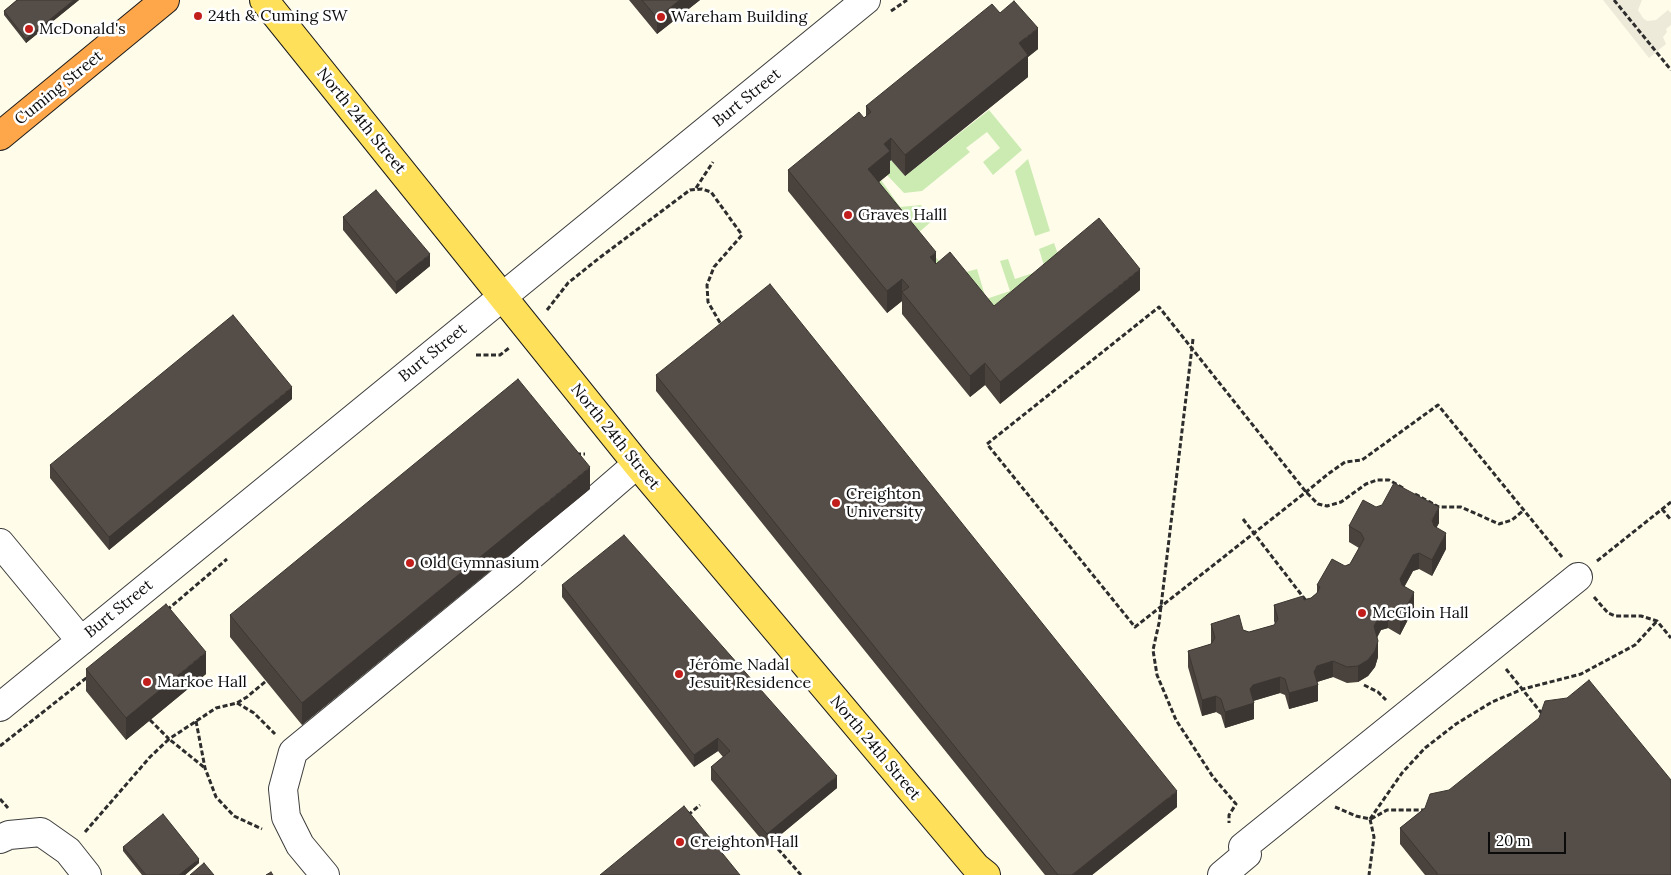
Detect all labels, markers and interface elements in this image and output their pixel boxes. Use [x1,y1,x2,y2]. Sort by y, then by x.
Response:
place label: 24th & Cuming SW [208,6,348,26]
place label: Wareham Building [671,7,807,27]
marker: 24th & Cuming SW [192,10,204,22]
marker: Wareham Building [655,11,667,23]
place label: McDonald's [39,19,126,39]
marker: McDonald's [23,23,35,35]
street label: Cuming Street [11,47,107,129]
street label: North 24th Street [312,64,410,178]
street label: Burt Street [709,65,785,131]
place label: Graves Halll [858,205,947,225]
marker: Graves Halll [842,209,854,221]
street label: Burt Street [395,320,471,386]
street label: North 24th Street [566,380,664,494]
place label: Creighton University [846,484,923,522]
marker: Creighton University [830,497,842,509]
place label: Old Gymnasium [420,553,539,573]
marker: Old Gymnasium [404,557,416,569]
street label: Burt Street [81,576,157,642]
place label: McGloin Hall [1372,603,1469,623]
marker: McGloin Hall [1356,607,1368,619]
place label: Jérôme Nadal Jesuit Residence [689,655,811,693]
marker: Jérôme Nadal Jesuit Residence [673,668,685,680]
place label: Markoe Hall [157,672,247,692]
marker: Markoe Hall [141,676,153,688]
street label: North 24th Street [826,692,924,804]
scale bar [1491,822,1568,854]
text: 20 m [1496,831,1531,850]
place label: Creighton Hall [690,832,799,852]
marker: Creighton Hall [674,836,686,848]

